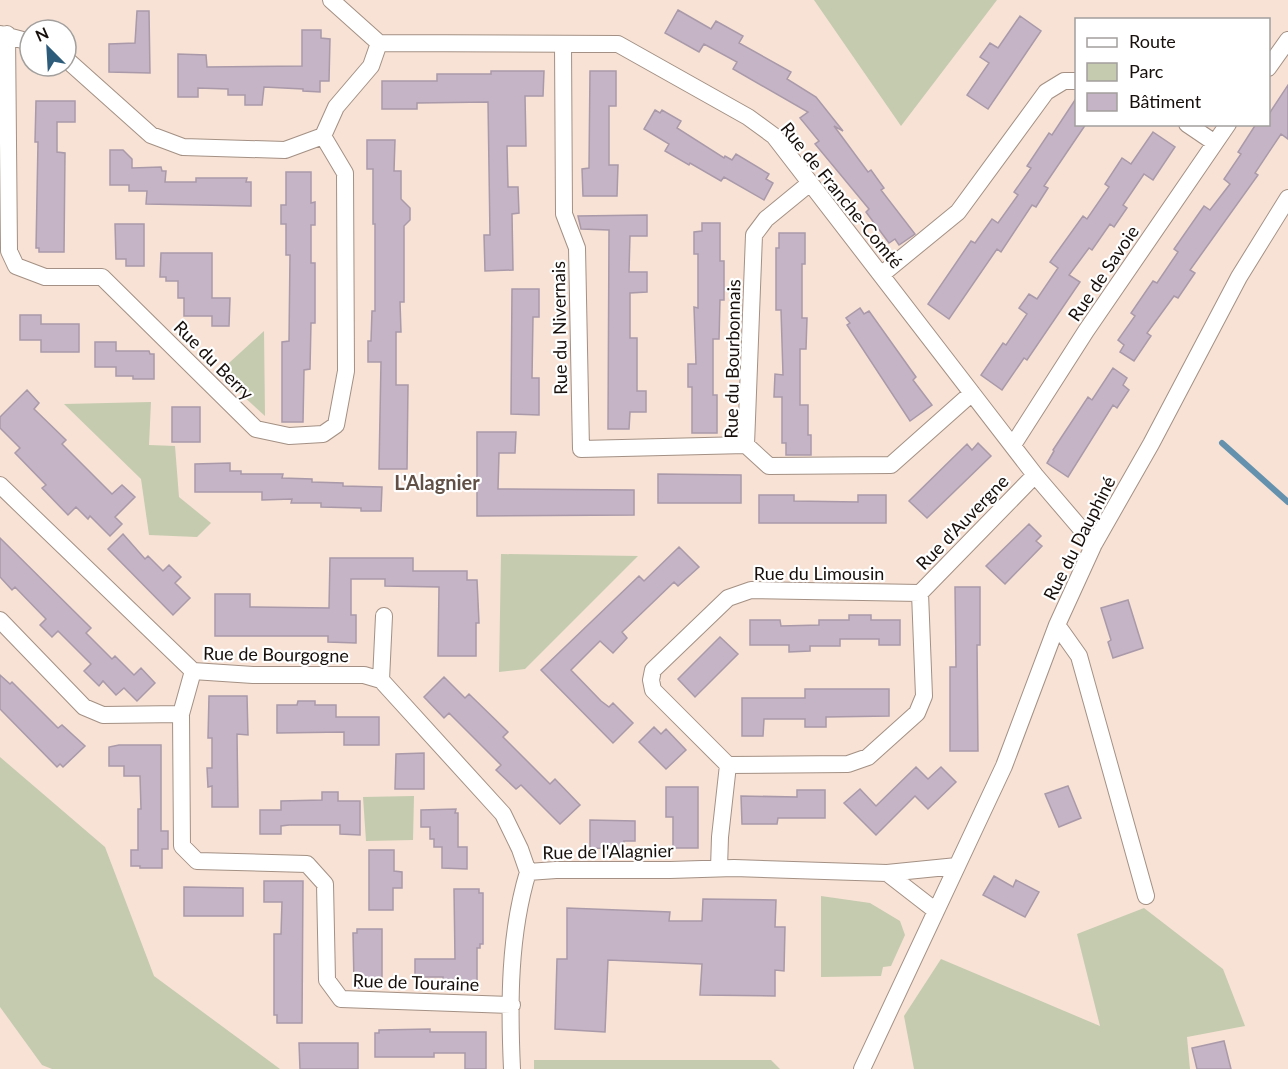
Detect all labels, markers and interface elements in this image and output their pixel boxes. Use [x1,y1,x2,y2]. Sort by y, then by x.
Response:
north arrow [18,18,78,78]
legend [1075,18,1270,126]
text: N [32,23,51,45]
text: Route [1129,30,1176,52]
text: Parc [1129,60,1164,82]
text: Bâtiment [1129,90,1202,112]
street label: Rue de Franche-Comté [776,118,908,272]
street label: Rue de Savoie [1063,221,1143,325]
street label: Rue du Nivernais [547,261,571,395]
street label: Rue du Bourbonnais [720,279,744,439]
street label: Rue du Berry [170,316,259,405]
district label: L'Alagnier [394,470,480,494]
street label: Rue d'Auvergne [911,470,1013,574]
street label: Rue du Dauphiné [1038,472,1120,604]
street label: Rue du Limousin [754,562,884,584]
street label: Rue de Bourgogne [203,642,349,666]
street label: Rue de l'Alagnier [542,839,674,863]
street label: Rue de Touraine [352,969,480,995]

